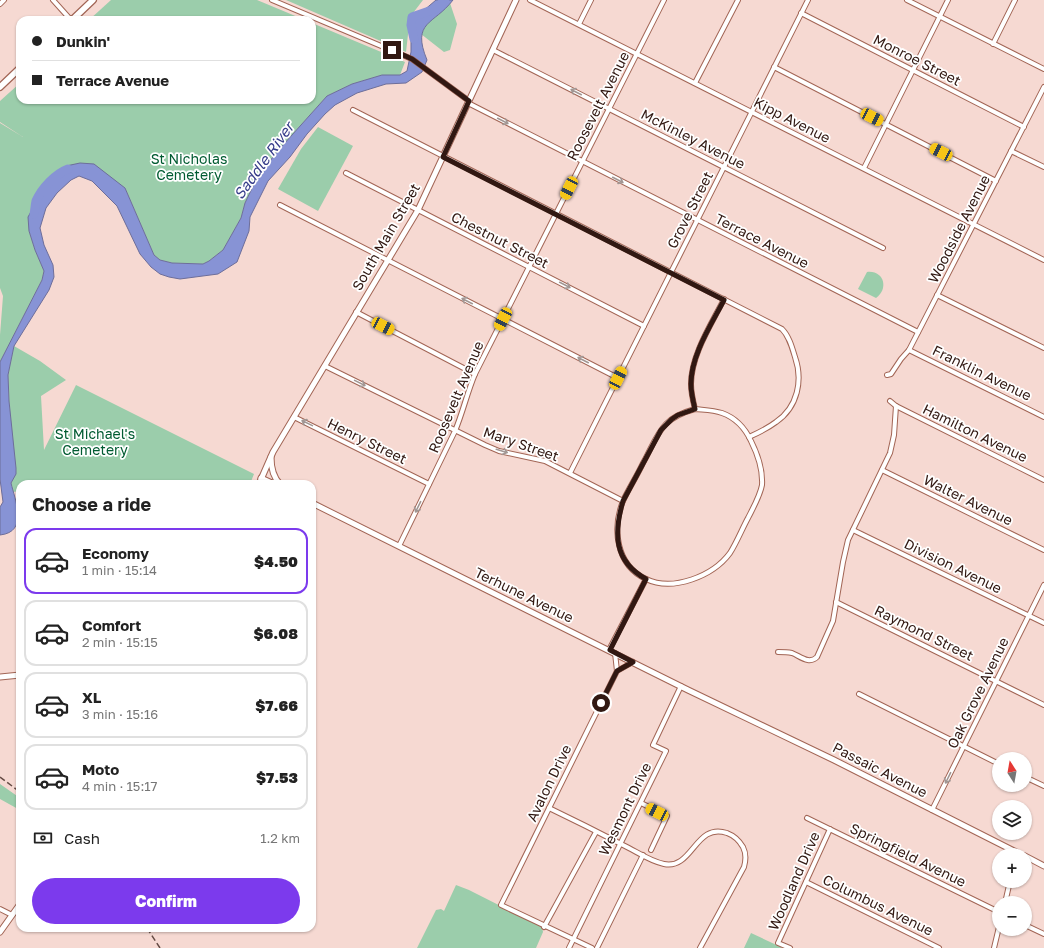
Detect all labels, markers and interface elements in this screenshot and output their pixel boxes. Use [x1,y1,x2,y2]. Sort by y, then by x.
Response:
street label: Monroe Street [871,30,964,89]
text: Dunkin' [56,32,110,50]
route end [383,41,401,59]
street label: Roosevelt Avenue [563,49,632,163]
text: Terrace Avenue [56,71,169,89]
one-way arrow [571,88,583,96]
street label: Kipp Avenue [751,93,833,146]
street label: McKinley Avenue [638,105,748,172]
car [859,106,885,128]
water label: Saddle River [229,117,298,202]
one-way arrow [496,117,508,125]
car [928,141,954,163]
park label: St Nicholas Cemetery [151,150,227,183]
street label: Grove Street [663,169,716,251]
street label: Woodside Avenue [924,172,993,286]
car [558,175,580,201]
one-way arrow [612,177,624,184]
street label: South Main Street [348,180,423,293]
street label: Chestnut Street [449,208,552,271]
street label: Terrace Avenue [713,210,812,271]
one-way arrow [558,282,570,289]
one-way arrow [461,296,473,304]
car [492,306,514,332]
car [370,315,396,337]
street label: Roosevelt Avenue [424,338,487,455]
street label: Franklin Avenue [930,341,1034,404]
one-way arrow [577,356,589,363]
car [607,365,629,391]
one-way arrow [354,380,366,388]
street label: Hamilton Avenue [920,400,1030,465]
street label: Henry Street [325,414,410,467]
one-way arrow [301,419,313,426]
street label: Mary Street [481,423,561,464]
park label: St Michael's Cemetery [55,425,135,458]
one-way arrow [496,448,509,455]
street label: Walter Avenue [921,471,1016,528]
text: Choose a ride [32,493,151,515]
one-way arrow [414,501,421,513]
street label: Division Avenue [902,535,1005,596]
icon: car [34,543,70,579]
text: Economy [82,544,149,562]
text: $4.50 [254,552,298,570]
text: 1 min · 15:14 [82,562,157,578]
street label: Terhune Avenue [472,563,576,626]
street label: Raymond Street [872,601,976,664]
icon: car [34,615,70,651]
text: Comfort [82,616,141,634]
text: $6.08 [254,624,298,642]
text: 2 min · 15:15 [82,634,158,650]
street label: Oak Grove Avenue [943,634,1012,751]
icon: car [34,687,70,723]
text: XL [82,688,101,706]
route start [592,694,610,712]
text: $7.66 [255,696,298,714]
text: 3 min · 15:16 [82,706,158,722]
street label: Passaic Avenue [830,738,930,801]
street label: Avalon Drive [523,742,574,824]
north arrow [992,752,1032,792]
map controls [992,752,1032,936]
icon: car [34,759,70,795]
street label: Wesmont Drive [595,759,654,858]
text: Moto [82,760,119,778]
text: $7.53 [256,768,298,786]
one-way arrow [944,772,951,784]
text: 4 min · 15:17 [82,778,158,794]
button: layers [992,800,1032,840]
car [644,801,670,823]
street label: Springfield Avenue [847,819,969,890]
icon: cash [32,827,54,849]
text: Cash [64,829,100,847]
street label: Woodland Drive [764,829,823,933]
text: 1.2 km [260,830,300,846]
button: + [992,848,1032,888]
street label: Columbus Avenue [820,870,936,939]
button: Confirm [32,878,300,924]
button: − [992,896,1032,936]

